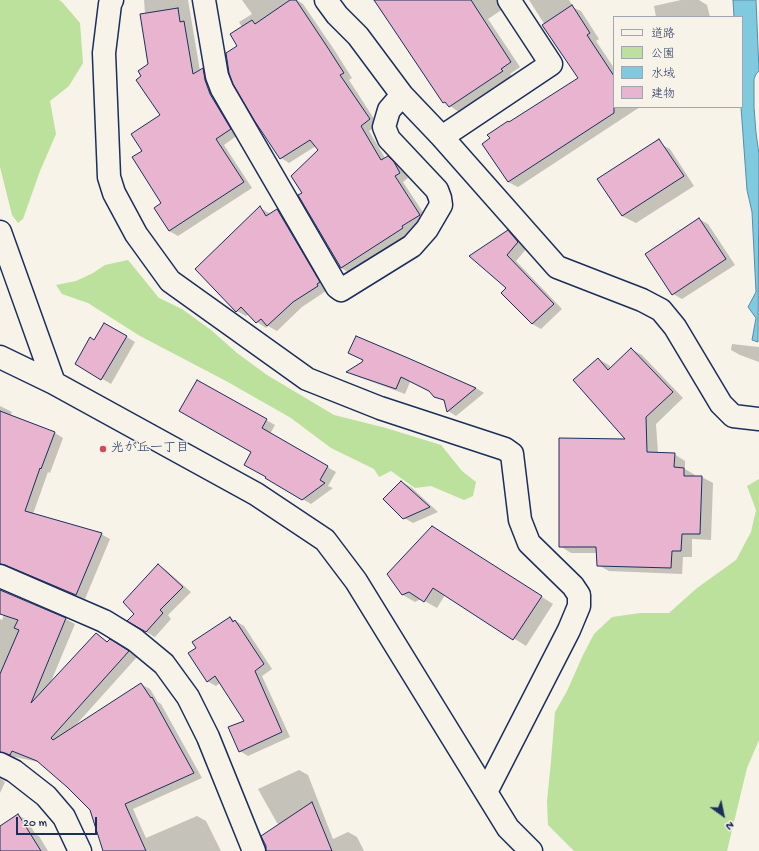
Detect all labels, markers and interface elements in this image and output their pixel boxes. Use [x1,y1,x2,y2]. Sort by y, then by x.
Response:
legend [613,16,743,108]
text: 道路 [651,28,675,42]
text: 公園 [651,48,675,62]
text: 水域 [651,68,675,82]
text: 建物 [651,88,675,102]
place label: 光が丘一丁目 [111,441,189,457]
marker: 光が丘一丁目 [98,444,108,454]
north arrow [703,795,743,835]
scale bar [18,809,99,835]
text: 20 m [23,817,47,831]
text: N [723,818,736,832]

